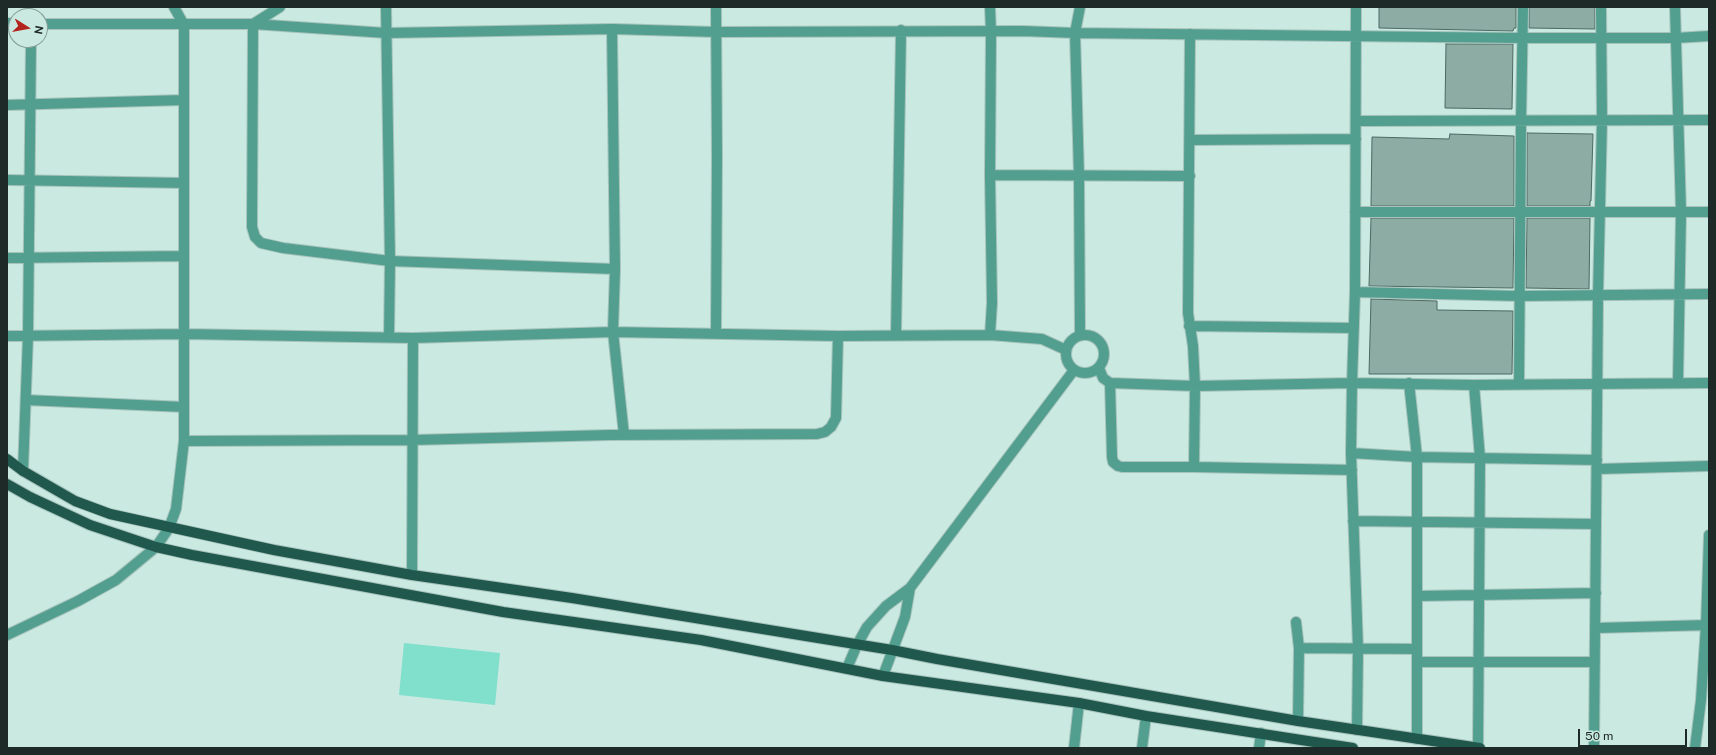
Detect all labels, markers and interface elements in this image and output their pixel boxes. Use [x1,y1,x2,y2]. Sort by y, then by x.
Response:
north arrow [8,8,48,48]
text: N [32,25,46,35]
scale bar [1580,721,1689,747]
text: 50 m [1585,729,1613,743]

